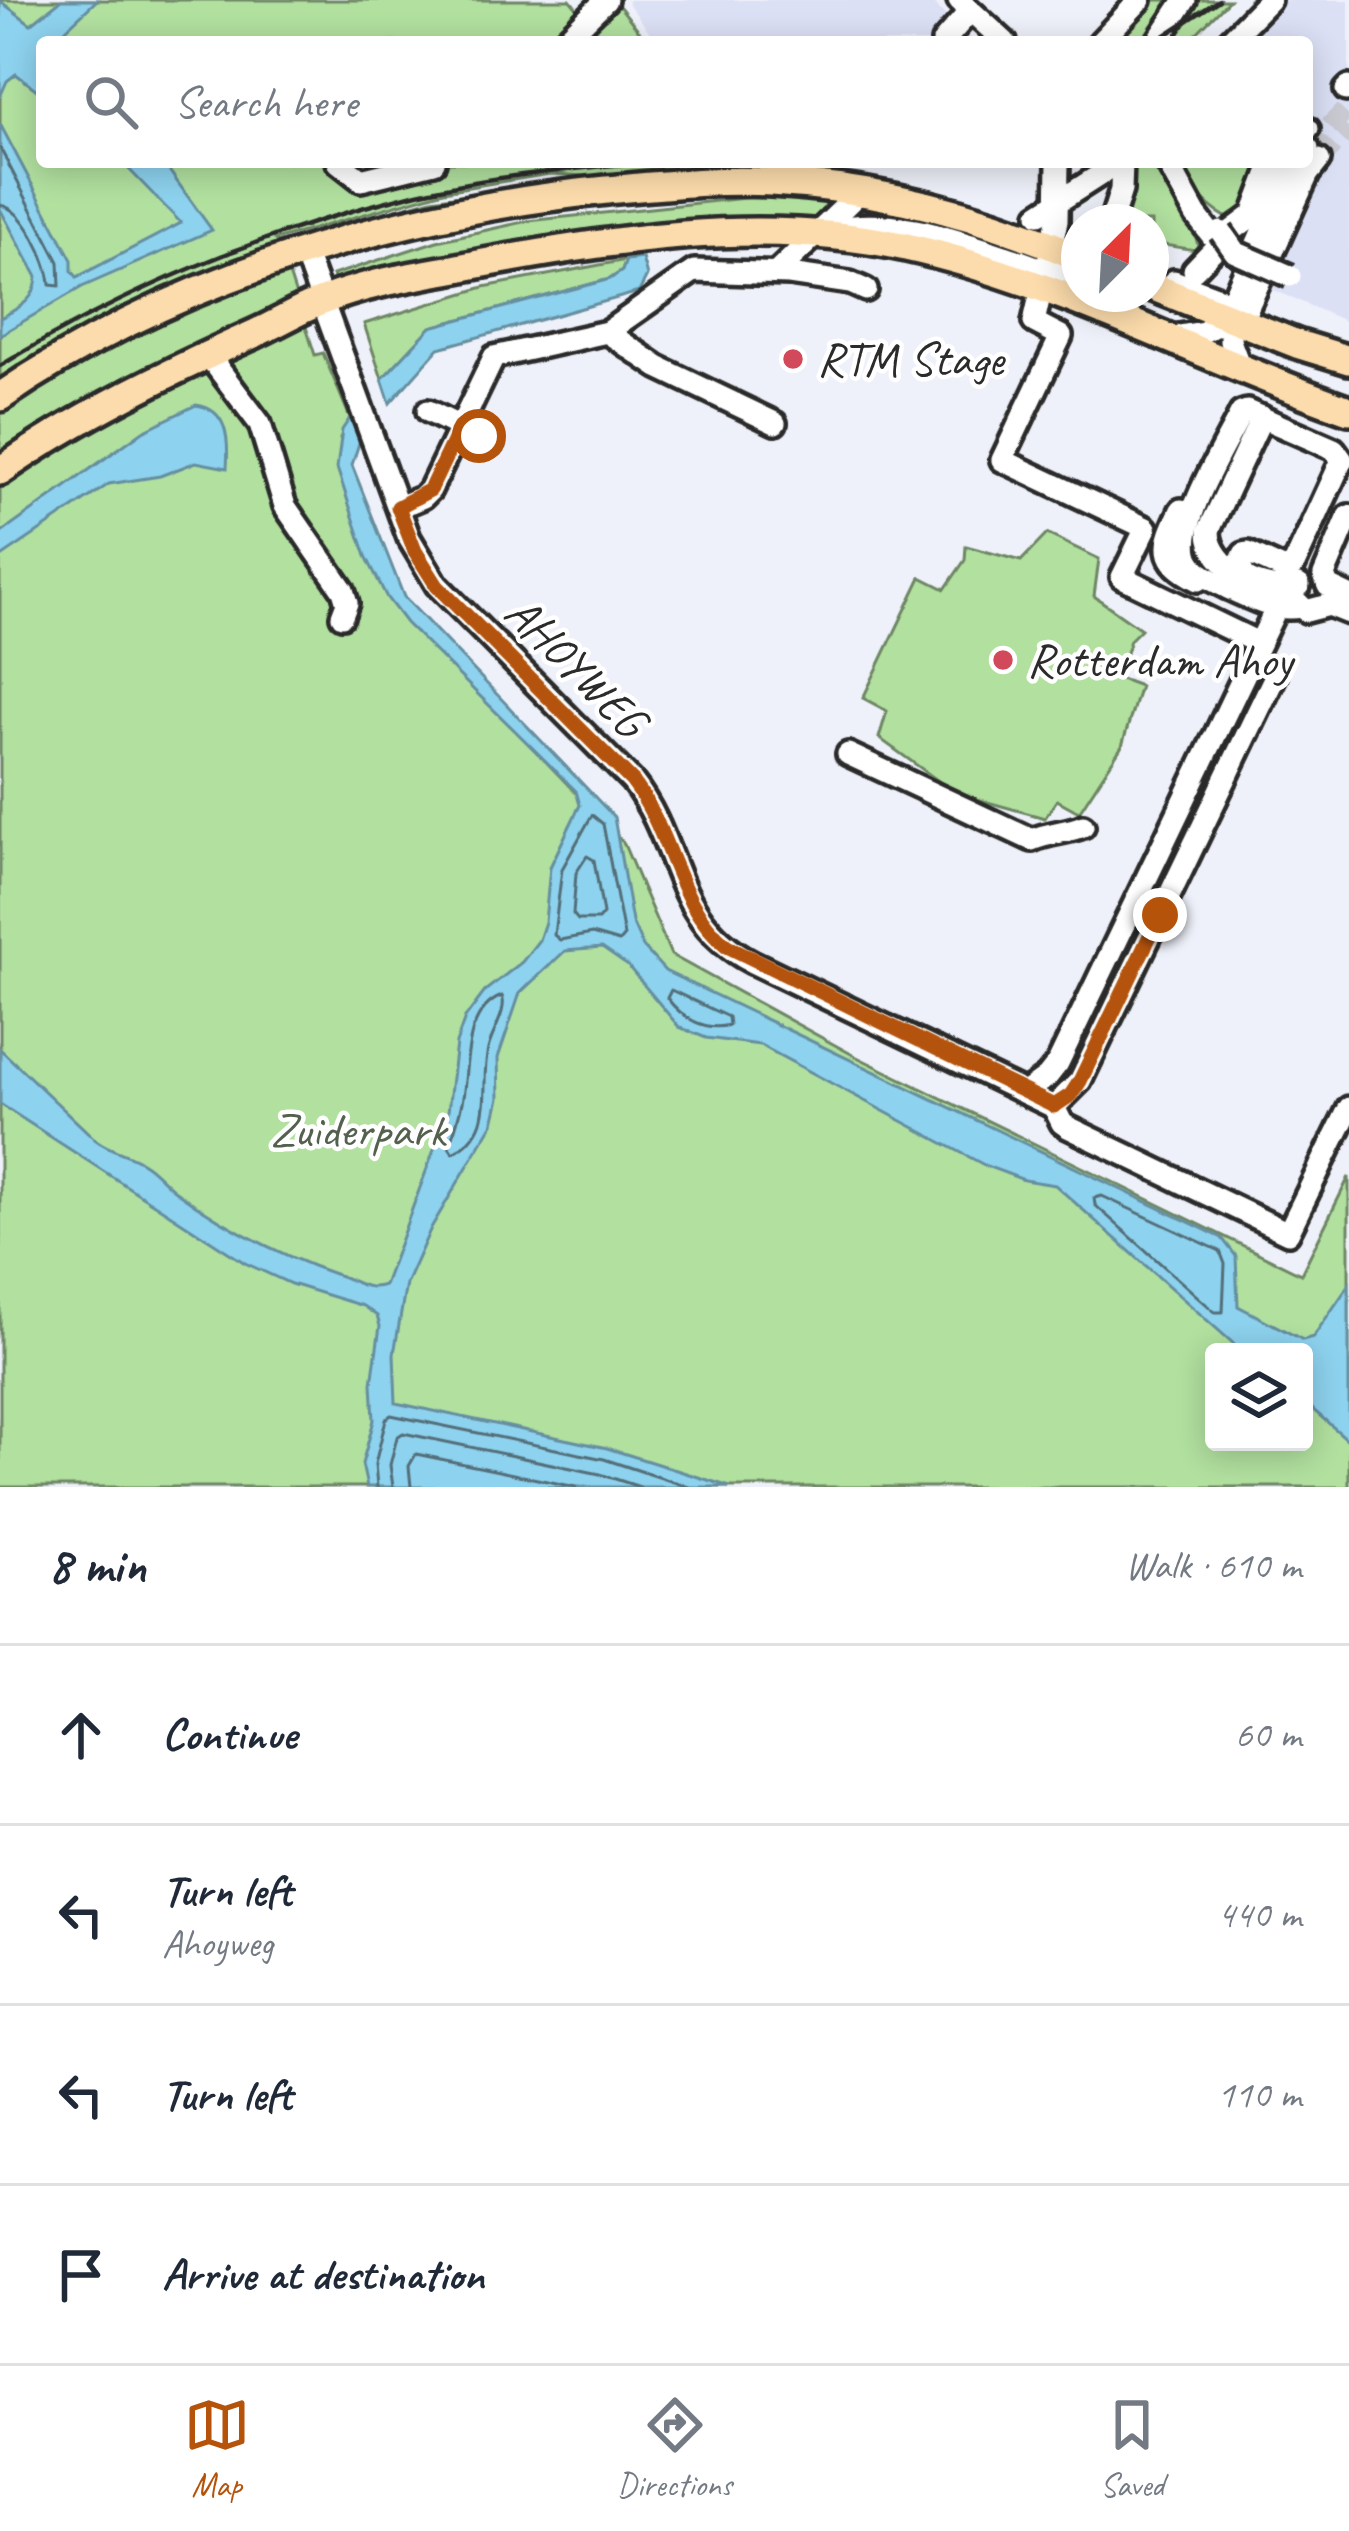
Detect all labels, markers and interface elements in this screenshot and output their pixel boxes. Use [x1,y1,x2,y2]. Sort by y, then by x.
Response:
search box [36,36,1313,168]
icon: search [78,69,144,135]
text: Search here [174,74,357,131]
north arrow [1061,204,1169,312]
place label: RTM Stage [817,329,1007,389]
marker: RTM Stage [780,346,806,372]
route start [452,409,506,463]
street label: AHOYWEG [493,583,663,753]
place label: Rotterdam Ahoy [1027,630,1296,690]
marker: Rotterdam Ahoy [990,647,1016,673]
route end [1133,888,1187,942]
park label: Zuiderpark [270,1100,449,1160]
map controls [1205,1343,1313,1451]
button: layers [1205,1343,1313,1451]
text: 8 min [48,1533,146,1597]
text: Walk · 610 m [1125,1541,1301,1590]
icon: ahead [48,1702,114,1768]
text: Continue [162,1706,296,1763]
text: 60 m [1235,1710,1301,1759]
text: Turn left [162,1862,292,1919]
icon: left [48,1882,114,1948]
text: 440 m [1217,1890,1301,1939]
text: Ahoyweg [162,1919,273,1968]
icon: left [48,2062,114,2128]
text: Turn left [162,2066,292,2123]
text: 110 m [1217,2070,1301,2119]
icon: arrive [48,2242,114,2308]
text: Arrive at destination [162,2246,484,2303]
tab: Map [184,2392,250,2506]
tab: Directions [617,2392,732,2506]
tab: Saved [1099,2392,1165,2506]

